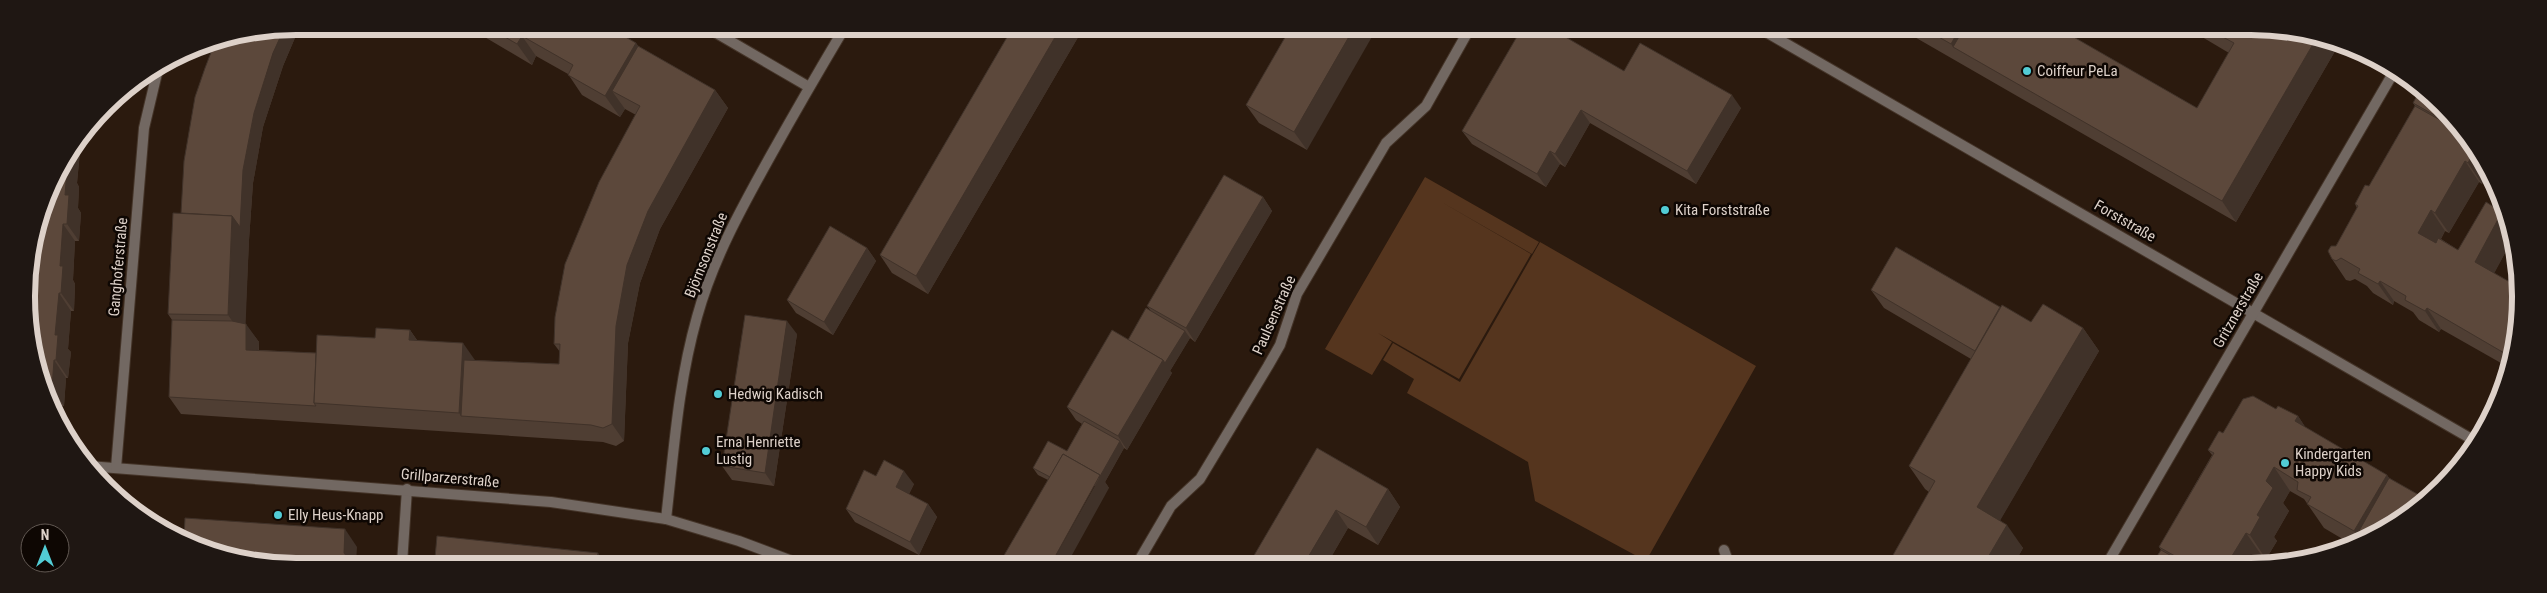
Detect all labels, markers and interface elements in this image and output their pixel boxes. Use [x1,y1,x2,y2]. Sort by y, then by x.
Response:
place label: Coiffeur PeLa [2037,62,2118,80]
marker: Coiffeur PeLa [2021,65,2033,77]
street label: Forststraße [2091,196,2159,246]
place label: Kita Forststraße [1675,201,1770,219]
marker: Kita Forststraße [1659,204,1671,216]
street label: Björnsonstraße [681,210,731,300]
street label: Ganghoferstraße [105,217,131,317]
street label: Gritznerstraße [2209,269,2267,351]
street label: Paulsenstraße [1249,273,1299,357]
place label: Hedwig Kadisch [728,385,823,403]
marker: Hedwig Kadisch [712,388,724,400]
place label: Erna Henriette Lustig [716,433,800,468]
marker: Erna Henriette Lustig [700,445,712,457]
place label: Kindergarten Happy Kids [2295,445,2371,480]
marker: Kindergarten Happy Kids [2279,457,2291,469]
street label: Grillparzerstraße [400,465,500,491]
place label: Elly Heus-Knapp [288,506,383,524]
marker: Elly Heus-Knapp [272,509,284,521]
north arrow [20,523,70,573]
text: N [41,527,49,543]

